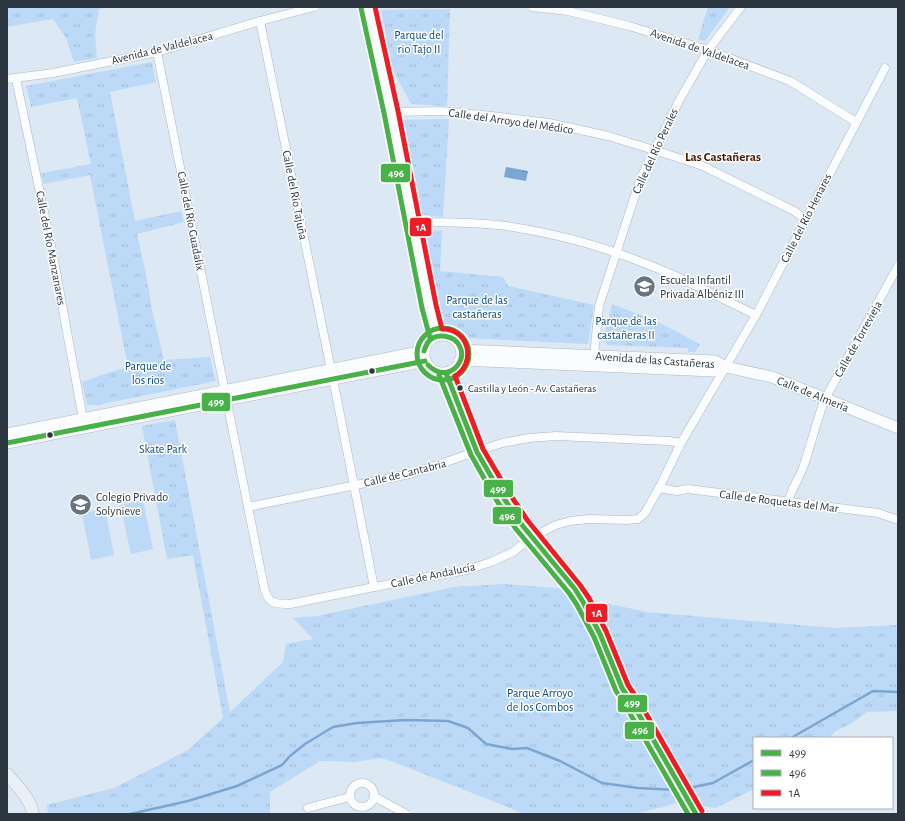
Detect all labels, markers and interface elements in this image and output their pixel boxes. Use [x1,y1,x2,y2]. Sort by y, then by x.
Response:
street label: Avenida de Valdelacea [649,26,752,72]
street label: Avenida de Valdelacea [110,29,214,66]
park label: Parque del rio Tajo II [394,29,444,56]
street label: Calle del Arroyo del Médico [448,106,574,137]
street label: Calle del Río Perales [630,106,680,196]
street label: Calle del Río Tajuña [279,149,310,241]
district label: Las Castañeras [685,151,761,164]
line badge: 496 [380,163,411,183]
text: 496 [388,168,404,179]
street label: Calle del Río Guadalix [175,170,207,272]
street label: Calle del Río Henares [778,171,834,265]
street label: Calle del Río Manzanares [34,190,68,306]
line badge: 1A [409,217,432,237]
text: 1A [416,222,427,233]
school or university icon: Escuela Infantil Privada Albéniz III [632,274,658,300]
place label: Escuela Infantil Privada Albéniz III [660,274,744,300]
park label: Parque de las castañeras [446,294,508,320]
street label: Calle de Torrevieja [832,298,885,380]
park label: Parque de las castañeras II [595,315,657,341]
street label: Avenida de las Castañeras [595,350,715,370]
park label: Parque de los rios [125,360,171,386]
unlabelled marker [367,366,377,376]
street label: Calle de Almería [775,374,851,414]
marker: Castilla y León - Av. Castañeras [455,383,465,393]
place label: Castilla y León - Av. Castañeras [468,383,596,394]
line badge: 499 [201,392,231,412]
text: 499 [208,397,224,408]
unlabelled marker [45,430,55,440]
park label: Skate Park [139,443,188,455]
street label: Calle de Cantabria [363,457,448,489]
line badge: 499 [483,479,514,498]
text: 499 [490,484,506,495]
street label: Calle de Roquetas del Mar [719,488,839,514]
school or university icon: Colegio Privado Solynieve [68,491,94,517]
place label: Colegio Privado Solynieve [96,491,168,518]
line badge: 496 [492,506,522,525]
text: 496 [499,511,515,522]
street label: Calle de Andalucía [390,560,477,590]
line badge: 1A [585,603,608,623]
text: 1A [592,608,603,619]
park label: Parque Arroyo de los Combos [507,687,573,713]
line badge: 499 [617,694,648,713]
text: 499 [624,698,640,709]
line badge: 496 [624,721,655,740]
text: 496 [632,725,648,736]
legend [753,737,893,809]
text: 499 [789,747,806,759]
text: 496 [789,767,806,779]
text: 1A [789,787,800,799]

